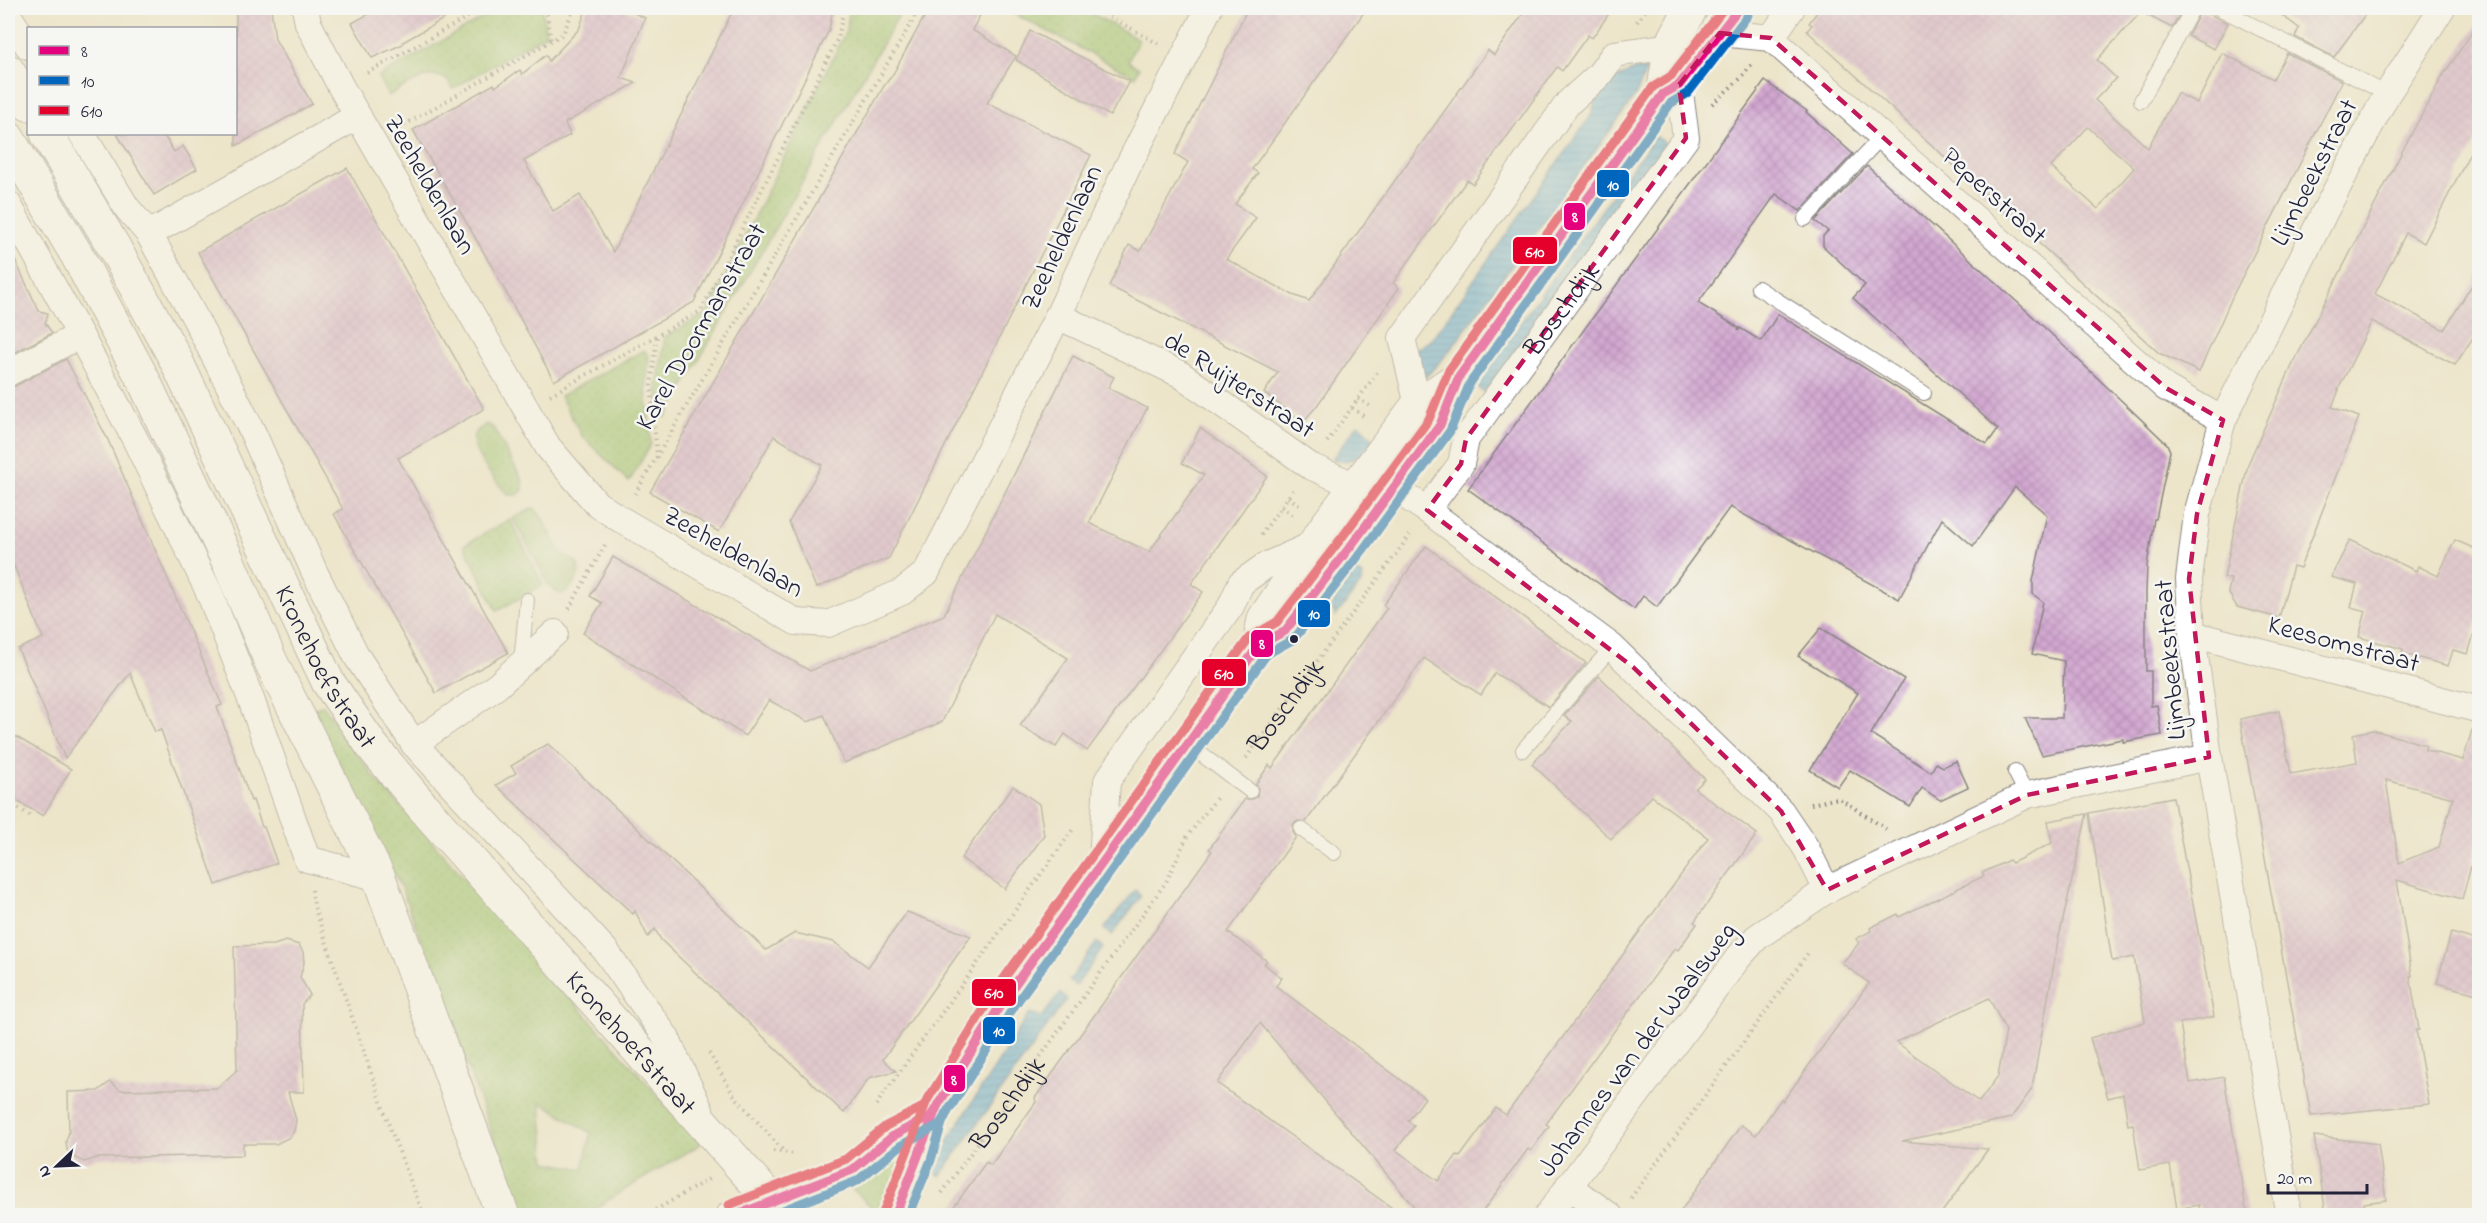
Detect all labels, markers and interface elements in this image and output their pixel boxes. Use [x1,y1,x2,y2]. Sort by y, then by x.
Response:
legend [27,27,237,135]
text: 8 [81,40,88,66]
text: 10 [81,70,95,96]
street label: Lijmbeekstraat [2261,93,2369,254]
text: 610 [81,100,103,126]
street label: Zeeheldenlaan [373,108,485,263]
street label: Peperstraat [1932,139,2055,255]
street label: Zeeheldenlaan [1013,159,1114,317]
line badge: 10 [1596,169,1630,198]
text: 10 [1607,174,1619,198]
line badge: 8 [1563,202,1586,231]
text: 8 [1571,206,1578,230]
street label: Karel Doormanstraat [627,216,778,438]
line badge: 610 [1512,236,1558,265]
text: 610 [1524,241,1545,265]
street label: Boschdijk [1515,255,1611,366]
street label: de Ruijterstraat [1155,322,1322,450]
street label: Zeeheldenlaan [655,497,810,609]
street label: Lijmbeekstraat [2145,578,2198,742]
street label: Kronehoefstraat [263,580,385,758]
line badge: 10 [1297,599,1331,628]
text: 10 [1308,603,1320,627]
street label: Keesomstraat [2263,606,2423,684]
line badge: 8 [1250,629,1274,658]
text: 8 [1258,633,1265,657]
unlabelled marker [1288,633,1300,645]
street label: Boschdijk [1239,651,1335,762]
line badge: 610 [1201,658,1247,687]
text: 610 [1213,663,1234,687]
street label: Johannes van der Waalsweg [1529,915,1747,1186]
street label: Kronehoefstraat [555,963,704,1125]
line badge: 610 [971,978,1017,1007]
text: 610 [983,982,1004,1006]
line badge: 10 [982,1016,1016,1045]
text: 10 [993,1020,1005,1044]
street label: Boschdijk [961,1049,1056,1160]
line badge: 8 [943,1064,966,1093]
text: 8 [950,1069,957,1093]
north arrow [27,1136,87,1196]
scale bar [2268,1157,2367,1195]
text: N [32,1161,58,1181]
text: 20 m [2277,1167,2312,1193]

